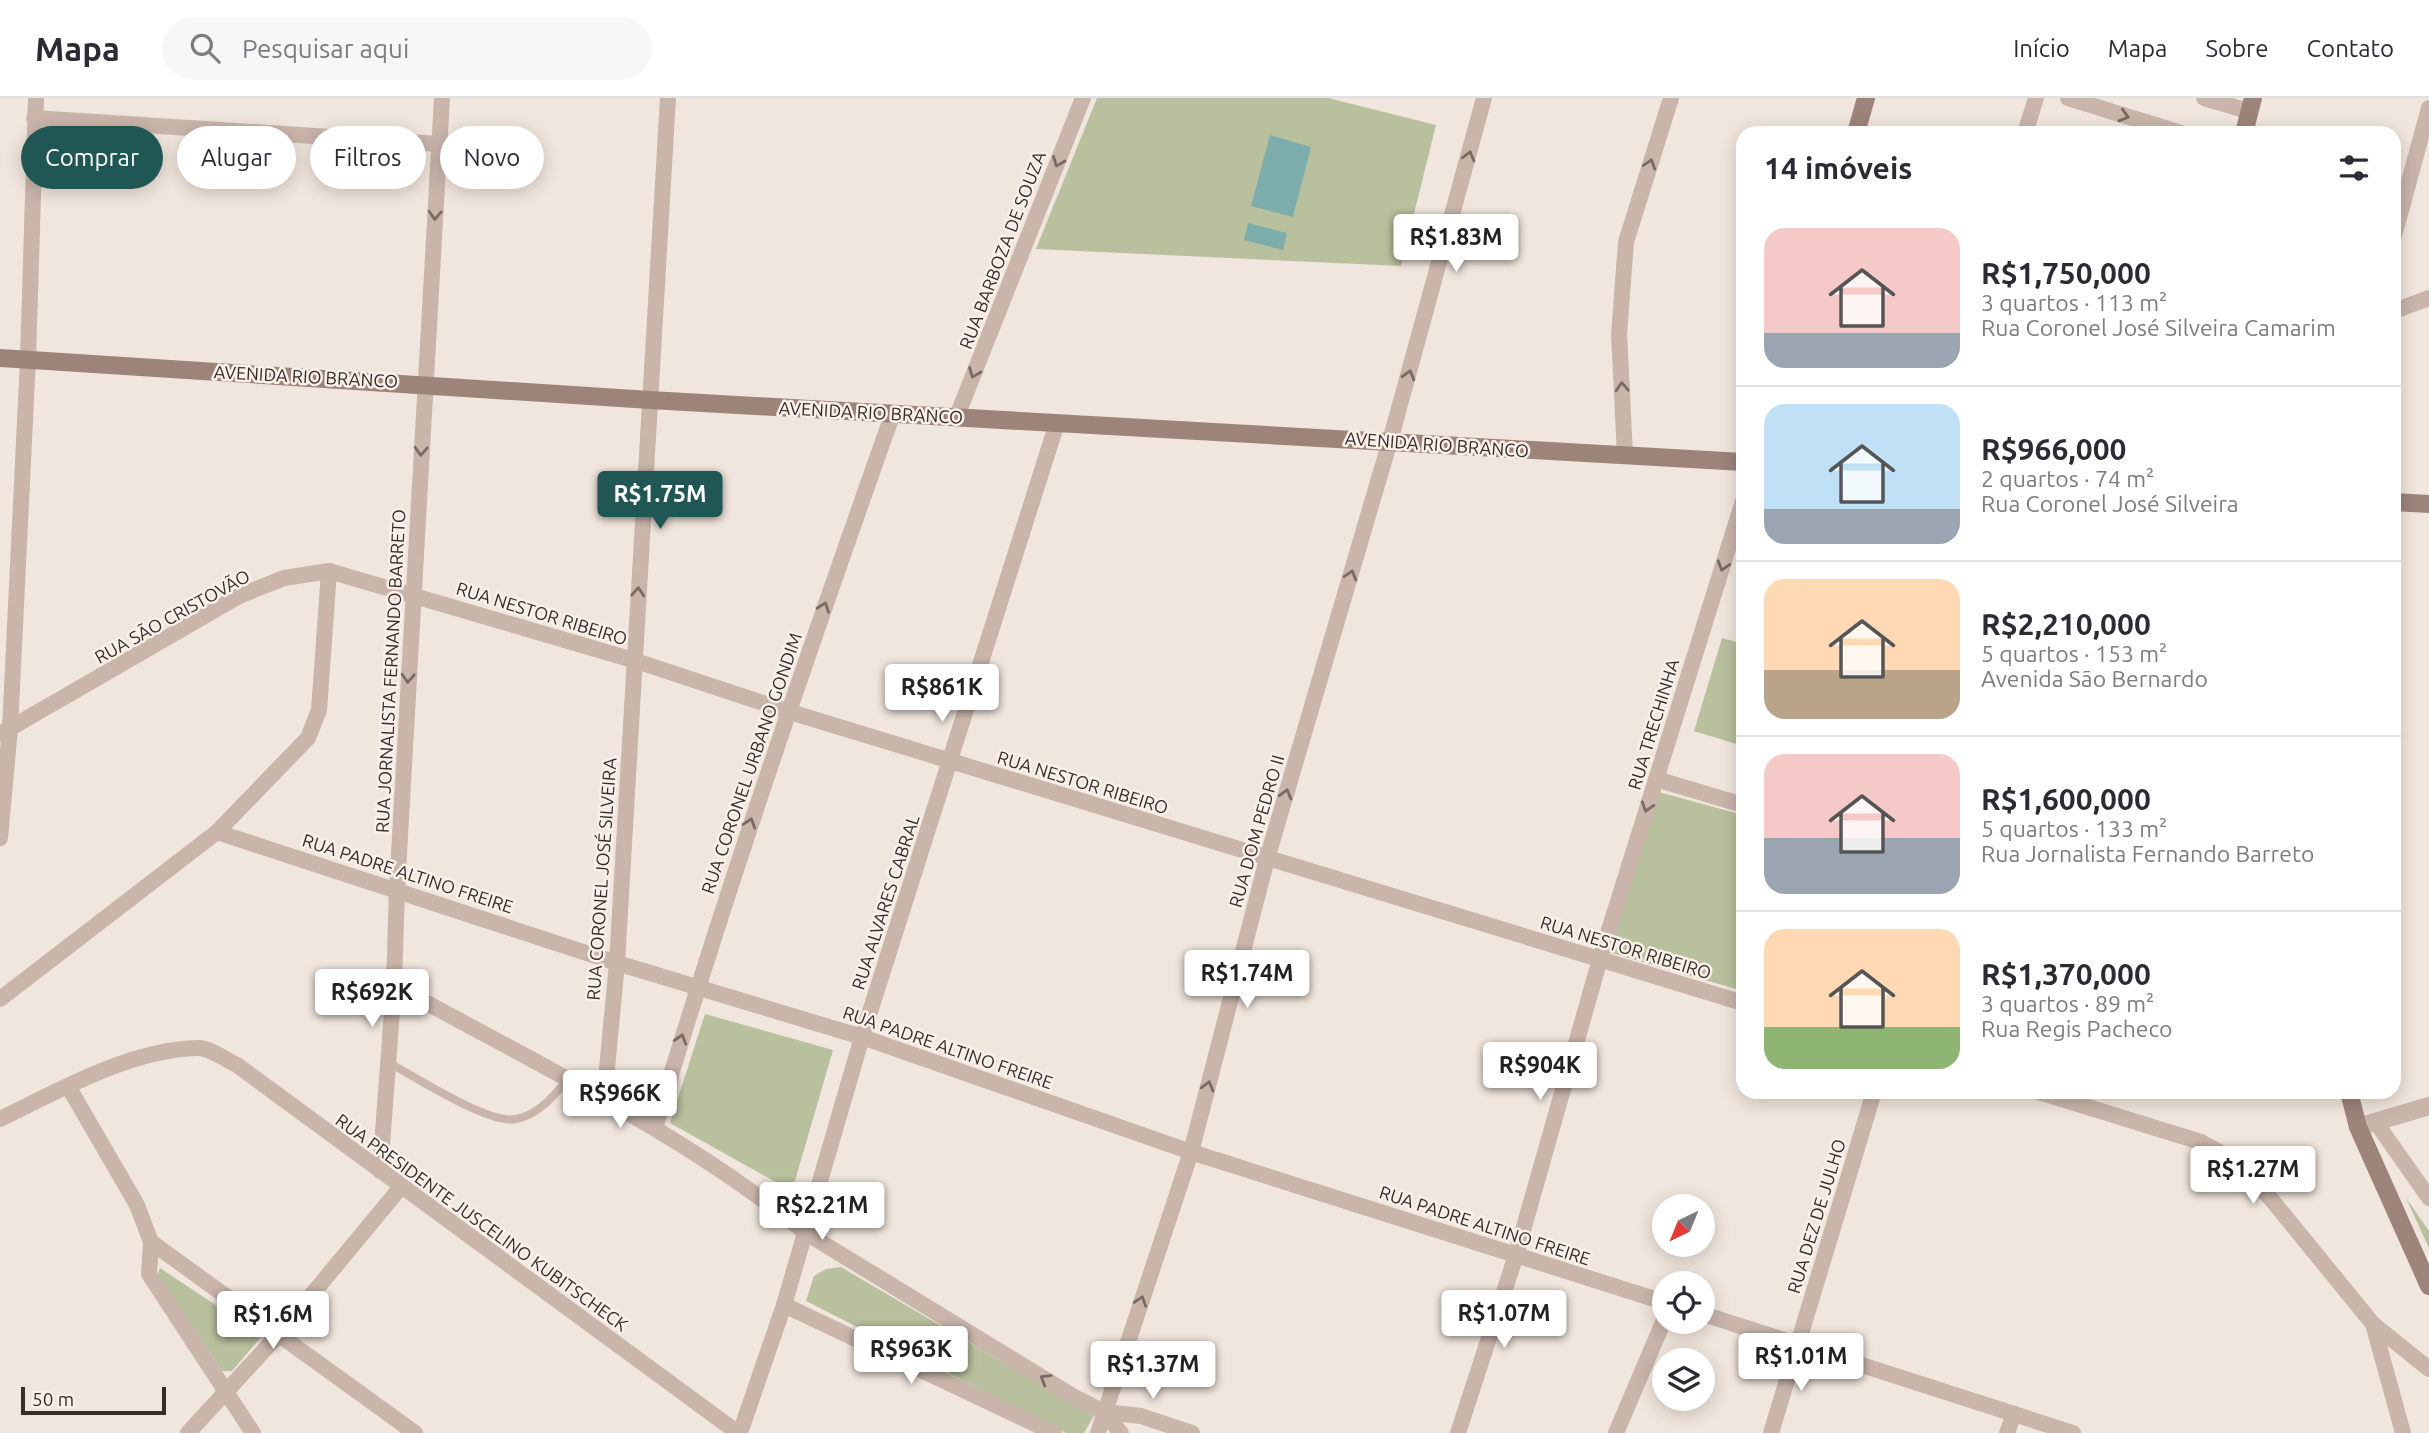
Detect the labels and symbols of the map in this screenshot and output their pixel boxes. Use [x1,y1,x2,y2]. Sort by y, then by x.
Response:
one-way arrow [2118,107,2130,122]
street label: RUA BARBOZA DE SOUZA [955,148,1049,352]
one-way arrow [1461,150,1475,162]
one-way arrow [1052,155,1066,167]
one-way arrow [1641,158,1656,170]
one-way arrow [428,210,443,221]
pin: R$1.83M [1391,214,1521,274]
street label: AVENIDA RIO BRANCO [213,361,399,391]
one-way arrow [969,367,983,379]
one-way arrow [1400,369,1415,381]
one-way arrow [1614,381,1629,392]
street label: AVENIDA RIO BRANCO [778,397,964,427]
street label: AVENIDA RIO BRANCO [1344,428,1530,460]
one-way arrow [414,446,429,457]
pin: R$1.75M [595,472,725,531]
street label: RUA JORNALISTA FERNANDO BARRETO [372,509,408,833]
one-way arrow [1716,560,1731,572]
street label: RUA SÃO CRISTOVÃO [91,564,253,667]
one-way arrow [1342,570,1357,582]
street label: RUA NESTOR RIBEIRO [454,577,630,649]
one-way arrow [630,587,645,598]
one-way arrow [816,602,830,614]
street label: RUA CORONEL URBANO GONDIM [697,630,805,896]
street label: RUA TRECHINHA [1624,656,1682,792]
pin: R$861K [885,664,999,724]
one-way arrow [401,673,416,684]
street label: RUA NESTOR RIBEIRO [995,746,1171,818]
street label: RUA DOM PEDRO II [1225,752,1287,910]
street label: RUA CORONEL JOSÉ SILVEIRA [582,757,619,1001]
one-way arrow [1278,788,1293,800]
one-way arrow [1641,800,1655,813]
street label: RUA ALVARES CABRAL [847,812,923,992]
one-way arrow [742,817,757,829]
street label: RUA PADRE ALTINO FREIRE [300,829,516,917]
street label: RUA NESTOR RIBEIRO [1538,911,1714,983]
pin: R$1.74M [1182,950,1312,1010]
pin: R$692K [315,970,429,1029]
street label: RUA PADRE ALTINO FREIRE [840,1002,1056,1092]
one-way arrow [673,1034,688,1046]
pin: R$904K [1483,1042,1597,1102]
pin: R$966K [563,1070,677,1130]
one-way arrow [1200,1080,1214,1092]
street label: RUA PRESIDENTE JUSCELINO KUBITSCHECK [332,1109,632,1335]
street label: RUA DEZ DE JULHO [1783,1136,1849,1296]
pin: R$1.27M [2188,1146,2318,1206]
street label: RUA PADRE ALTINO FREIRE [1377,1181,1593,1269]
pin: R$2.21M [757,1182,887,1242]
north arrow [1652,1194,1715,1256]
pin: R$1.07M [1439,1290,1569,1350]
pin: R$1.6M [216,1292,330,1351]
one-way arrow [1133,1295,1147,1308]
pin: R$963K [854,1326,968,1386]
pin: R$1.01M [1736,1334,1866,1393]
pin: R$1.37M [1088,1342,1218,1401]
one-way arrow [1039,1374,1052,1387]
scale bar [21,1384,166,1416]

